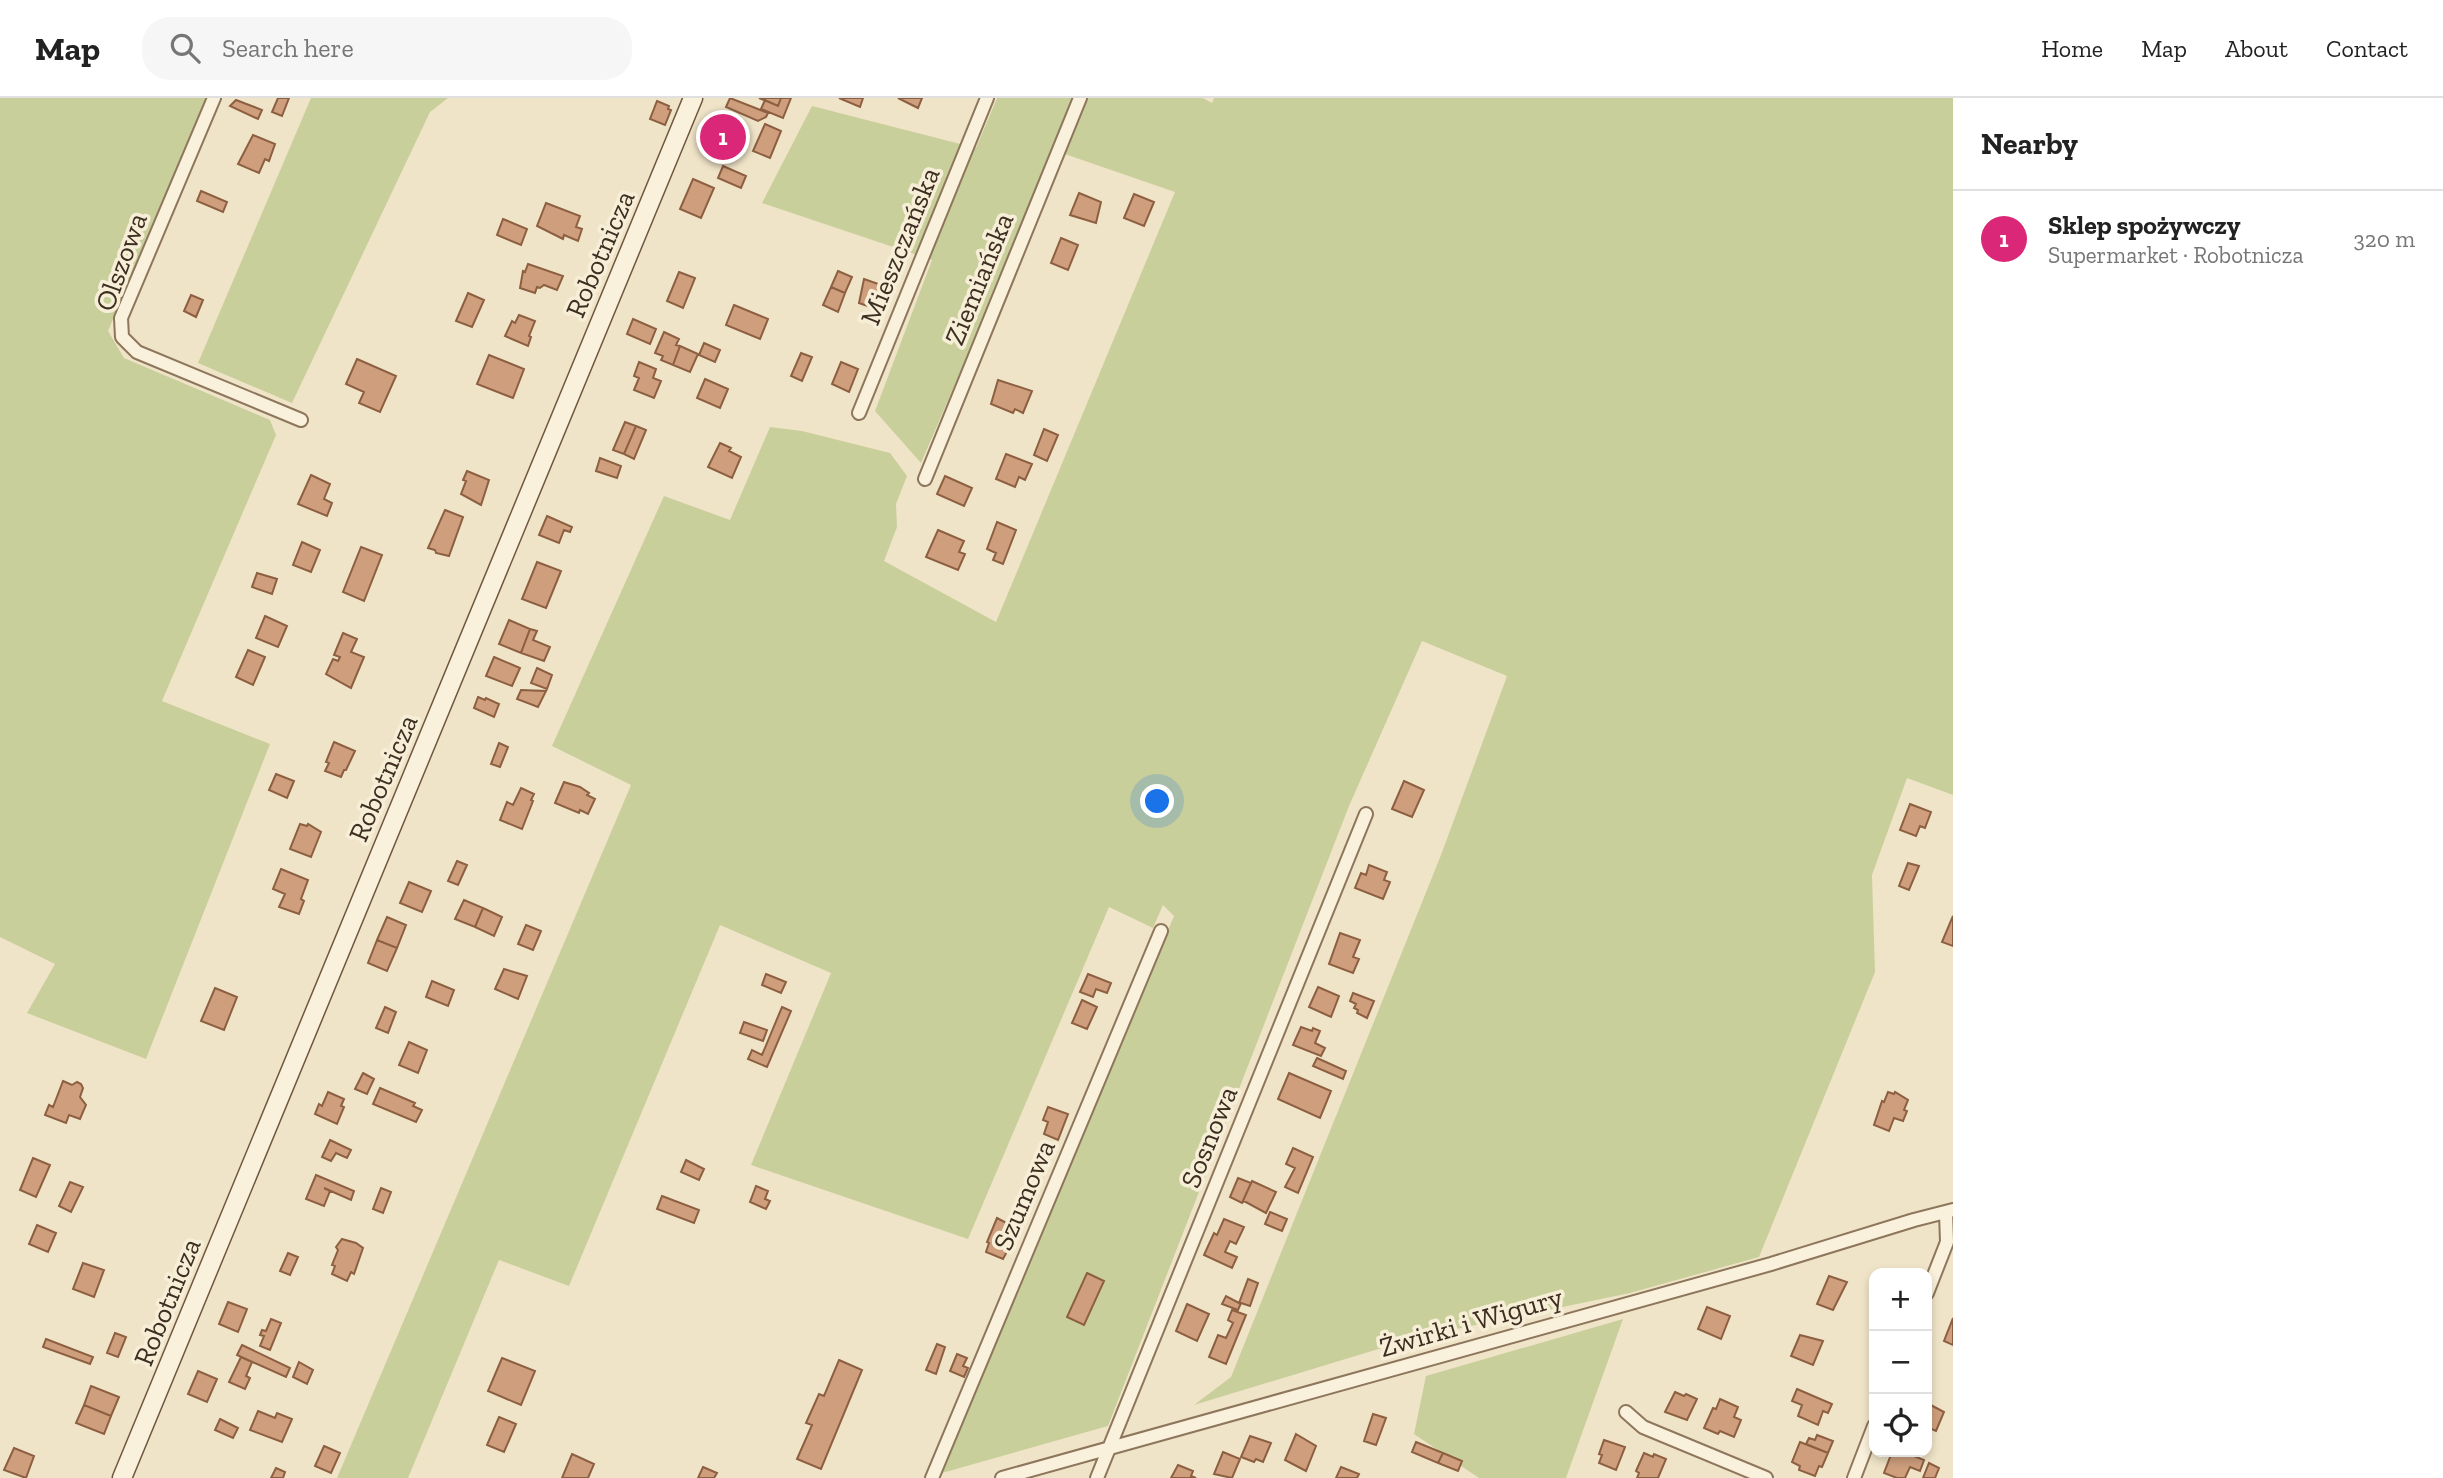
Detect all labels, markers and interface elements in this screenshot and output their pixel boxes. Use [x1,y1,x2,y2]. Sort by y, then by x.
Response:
search box [142,17,632,80]
text: Map [35,29,100,68]
icon: search [166,29,204,67]
text: Search here [222,32,354,64]
text: Home [2041,34,2103,63]
text: Map [2141,34,2187,63]
text: About [2225,34,2288,63]
text: Contact [2326,34,2408,63]
pin: 1 [700,111,746,163]
text: Nearby [1981,126,2078,162]
street label: Mieszczańska [853,162,947,330]
street label: Robotnicza [559,185,642,322]
street label: Olszowa [88,208,154,315]
street label: Ziemiańska [938,208,1021,350]
text: Sklep spożywczy [2048,209,2241,241]
text: 1 [1999,225,2009,253]
text: 320 m [2354,225,2415,253]
text: Supermarket · Robotnicza [2048,241,2304,269]
street label: Robotnicza [342,709,425,846]
your location [1140,784,1174,818]
street label: Sosnowa [1174,1081,1244,1193]
street label: Szumowa [986,1134,1062,1255]
street label: Robotnicza [127,1233,208,1370]
map controls [1869,1268,1932,1457]
button: + [1869,1268,1932,1331]
street label: Żwirki i Wigury [1376,1280,1567,1364]
button: − [1869,1331,1932,1394]
button: locate [1869,1394,1932,1457]

